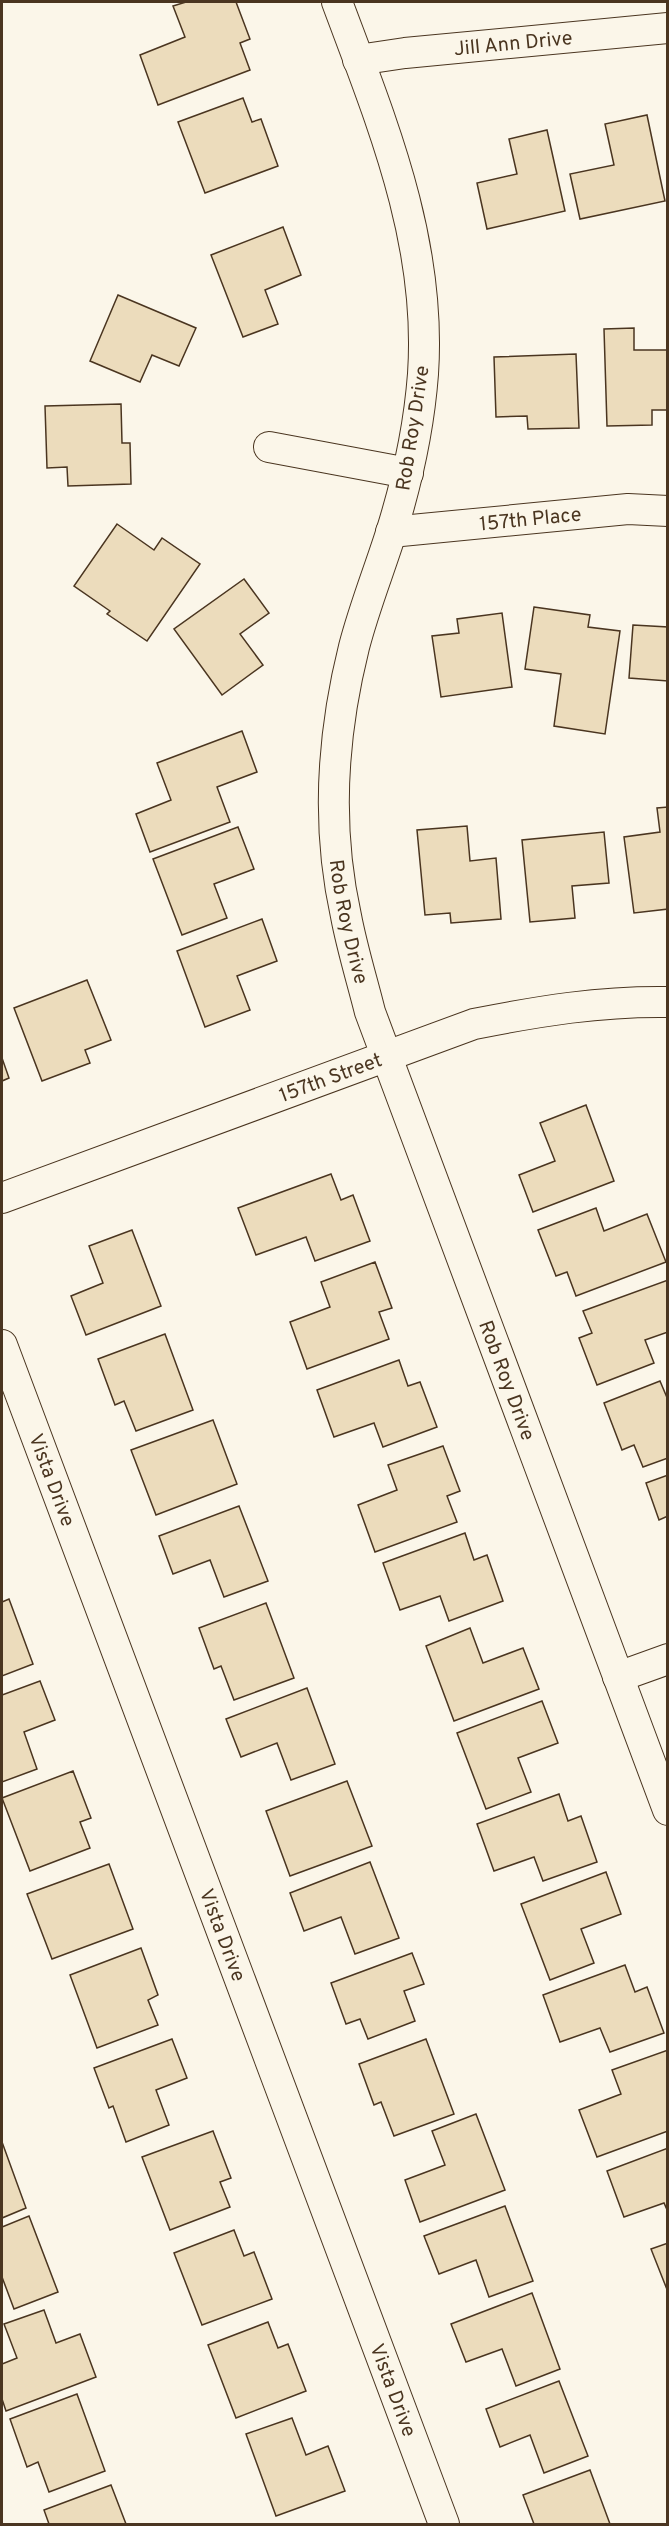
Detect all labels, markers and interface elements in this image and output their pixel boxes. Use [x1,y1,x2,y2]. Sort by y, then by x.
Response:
street label: Jill Ann Drive [453,26,574,63]
street label: Rob Roy Drive [391,364,437,493]
street label: 157th Place [478,503,583,538]
street label: Rob Roy Drive [322,858,373,987]
street label: 157th Street [276,1048,386,1110]
street label: Rob Roy Drive [471,1317,540,1445]
street label: Vista Drive [21,1430,80,1531]
street label: Vista Drive [192,1885,251,1986]
street label: Vista Drive [363,2341,421,2441]

